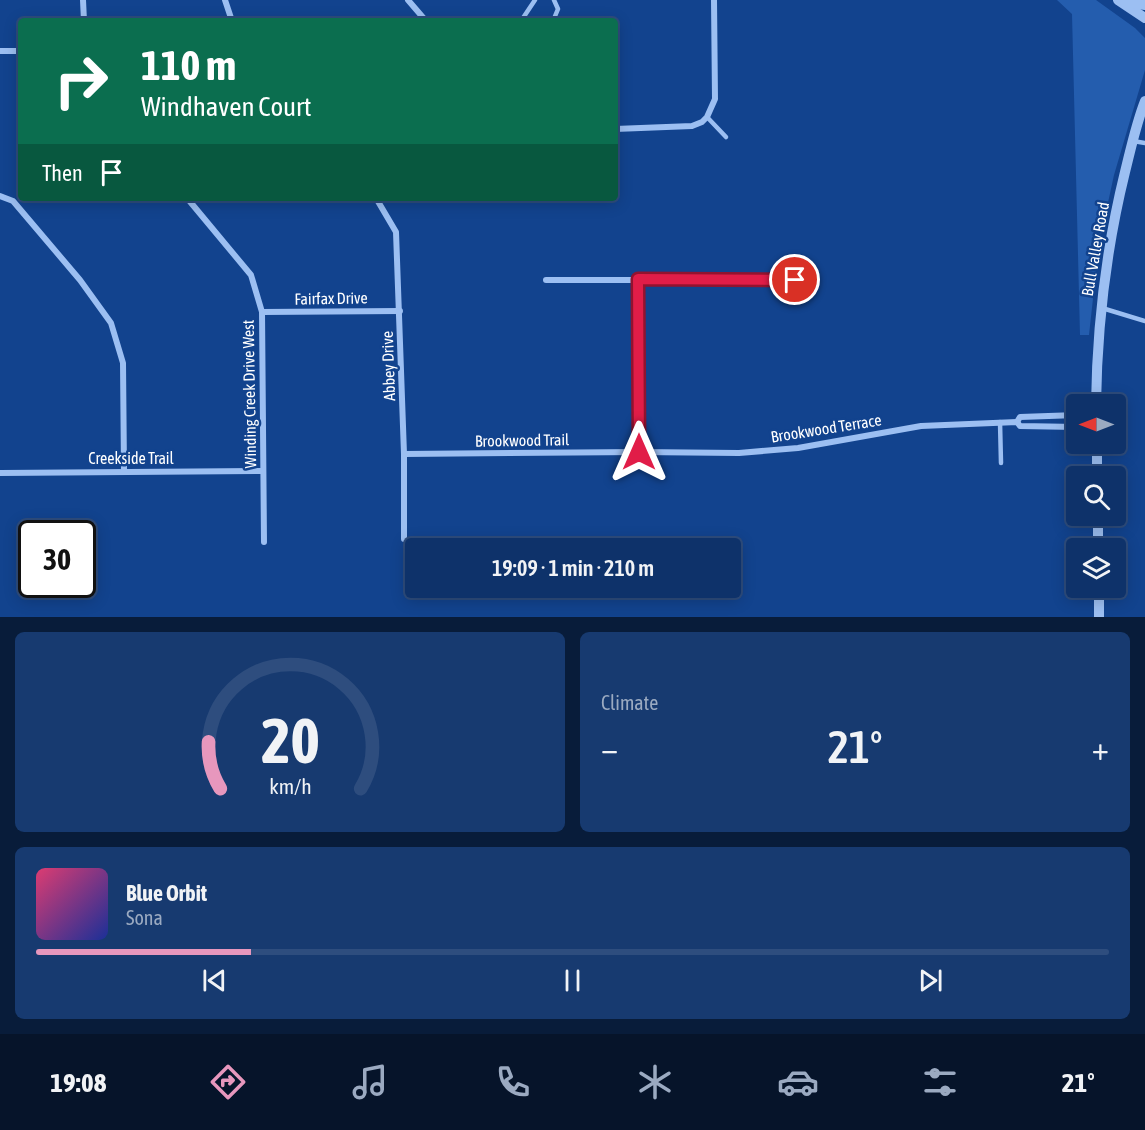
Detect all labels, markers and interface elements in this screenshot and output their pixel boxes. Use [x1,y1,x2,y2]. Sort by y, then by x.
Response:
text: 110 m [141,41,236,89]
icon: right [42,42,120,120]
text: Windhaven Court [141,91,312,122]
icon: arrive [95,156,128,189]
text: Then [42,160,83,186]
street label: Bull Valley Road [1078,200,1113,298]
pin [769,254,820,305]
icon: arrive [778,263,811,296]
street label: Fairfax Drive [294,288,368,308]
street label: Winding Creek Drive West [239,319,260,468]
street label: Abbey Drive [378,331,399,401]
north arrow [1066,394,1126,454]
map controls [1066,394,1126,598]
street label: Brookwood Terrace [769,410,883,446]
position arrow [607,420,671,484]
street label: Brookwood Trail [475,430,570,450]
street label: Creekside Trail [88,449,175,467]
button: search [1066,466,1126,526]
speed limit sign: 30 [18,520,96,598]
button: layers [1066,538,1126,598]
text: 19:09 · 1 min · 210 m [492,555,654,581]
text: Climate [601,691,658,714]
text: 20 [261,705,319,776]
text: 21° [828,721,882,773]
text: − [601,729,618,767]
text: + [1092,729,1109,767]
text: km/h [269,774,311,799]
text: Blue Orbit [126,880,207,906]
text: Sona [126,906,163,929]
icon: previous [198,964,231,997]
icon: pause [556,964,589,997]
icon: next [914,964,947,997]
icon: directions [207,1061,249,1103]
icon: music [349,1061,391,1103]
icon: phone [492,1061,534,1103]
icon: climate [634,1061,676,1103]
icon: car [777,1061,819,1103]
icon: filters [919,1061,961,1103]
text: 19:08 [50,1067,106,1098]
text: 21° [1062,1067,1095,1098]

